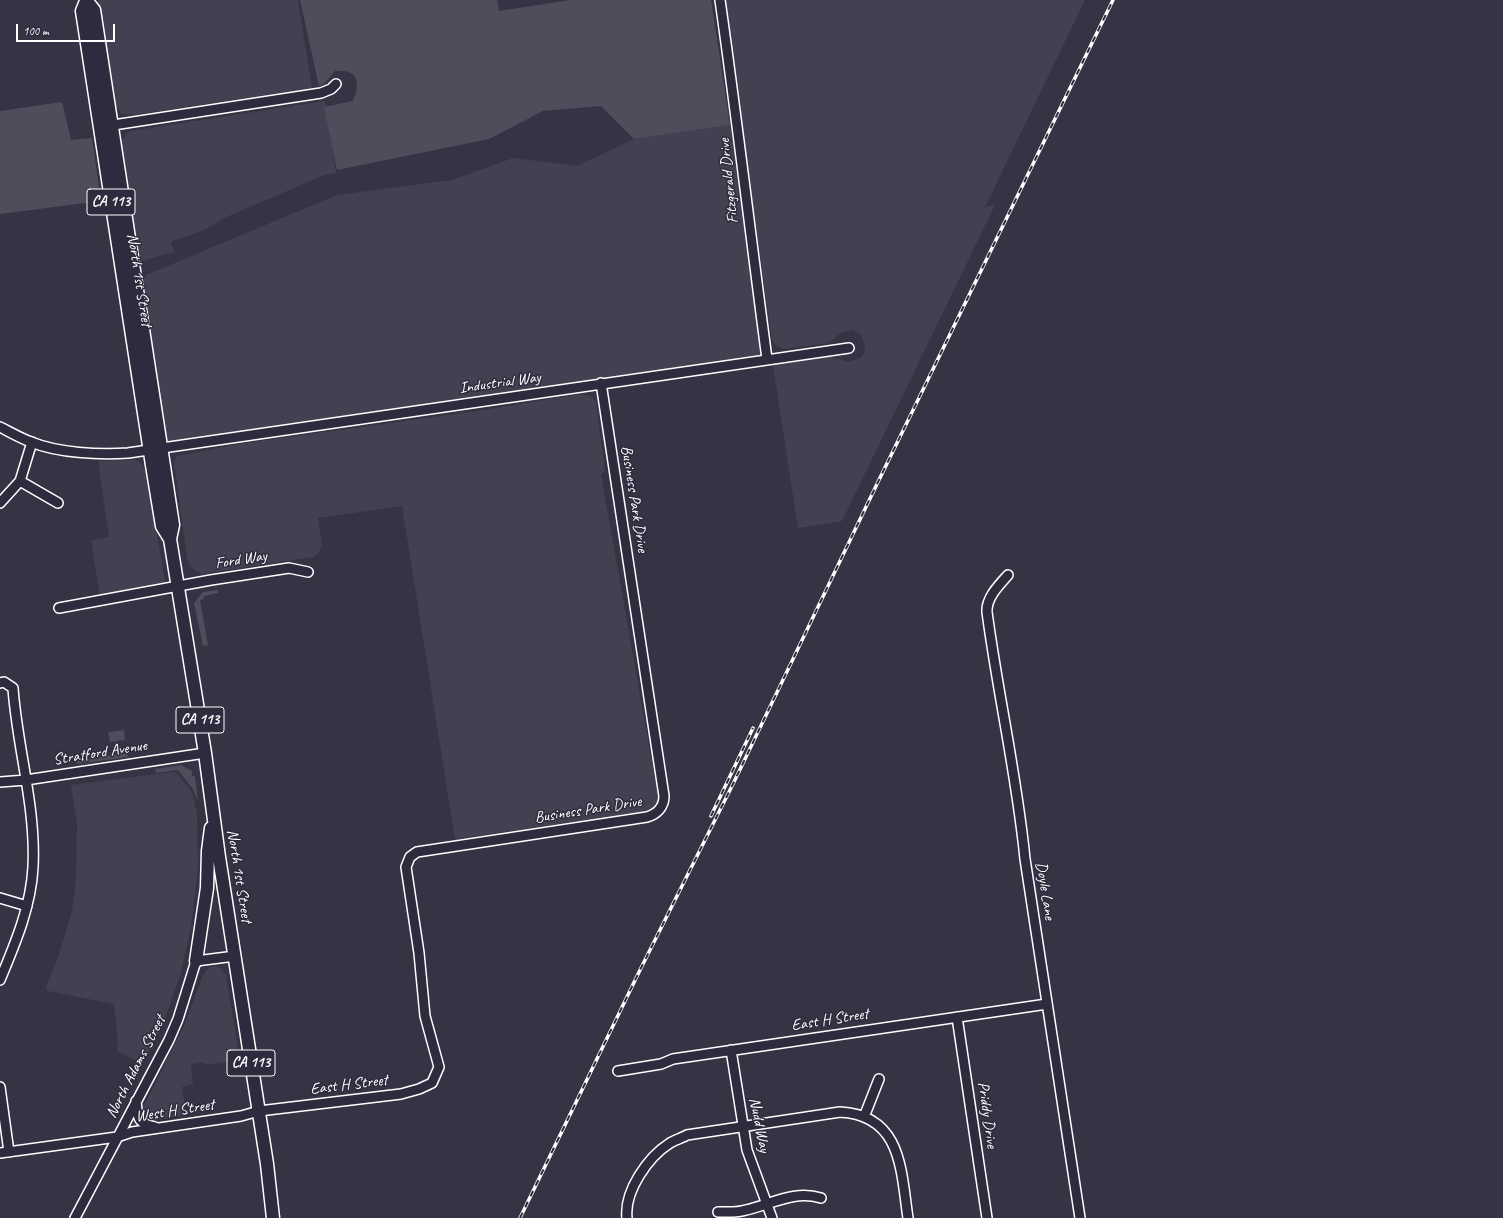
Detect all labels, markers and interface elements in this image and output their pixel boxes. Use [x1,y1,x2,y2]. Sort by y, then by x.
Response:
scale bar [18,16,117,42]
text: 100 m [23,23,49,39]
street label: Fitzgerald Drive [715,137,743,225]
road number: CA 113 [87,189,135,215]
street label: North 1st Street [122,232,156,328]
street label: Industrial Way [458,368,542,398]
street label: Business Park Drive [616,444,652,554]
street label: Ford Way [214,546,268,574]
road number: CA 113 [176,707,224,733]
street label: Stratford Avenue [52,736,148,770]
street label: Business Park Drive [533,792,643,828]
street label: North 1st Street [222,828,256,924]
street label: Doyle Lane [1031,861,1059,921]
street label: East H Street [790,1004,870,1036]
street label: North Adams Street [102,1012,170,1122]
road number: CA 113 [227,1050,275,1076]
street label: East H Street [309,1071,389,1099]
street label: Priddy Drive [973,1081,1001,1149]
street label: West H Street [134,1095,216,1127]
street label: Nudd Way [744,1096,774,1154]

